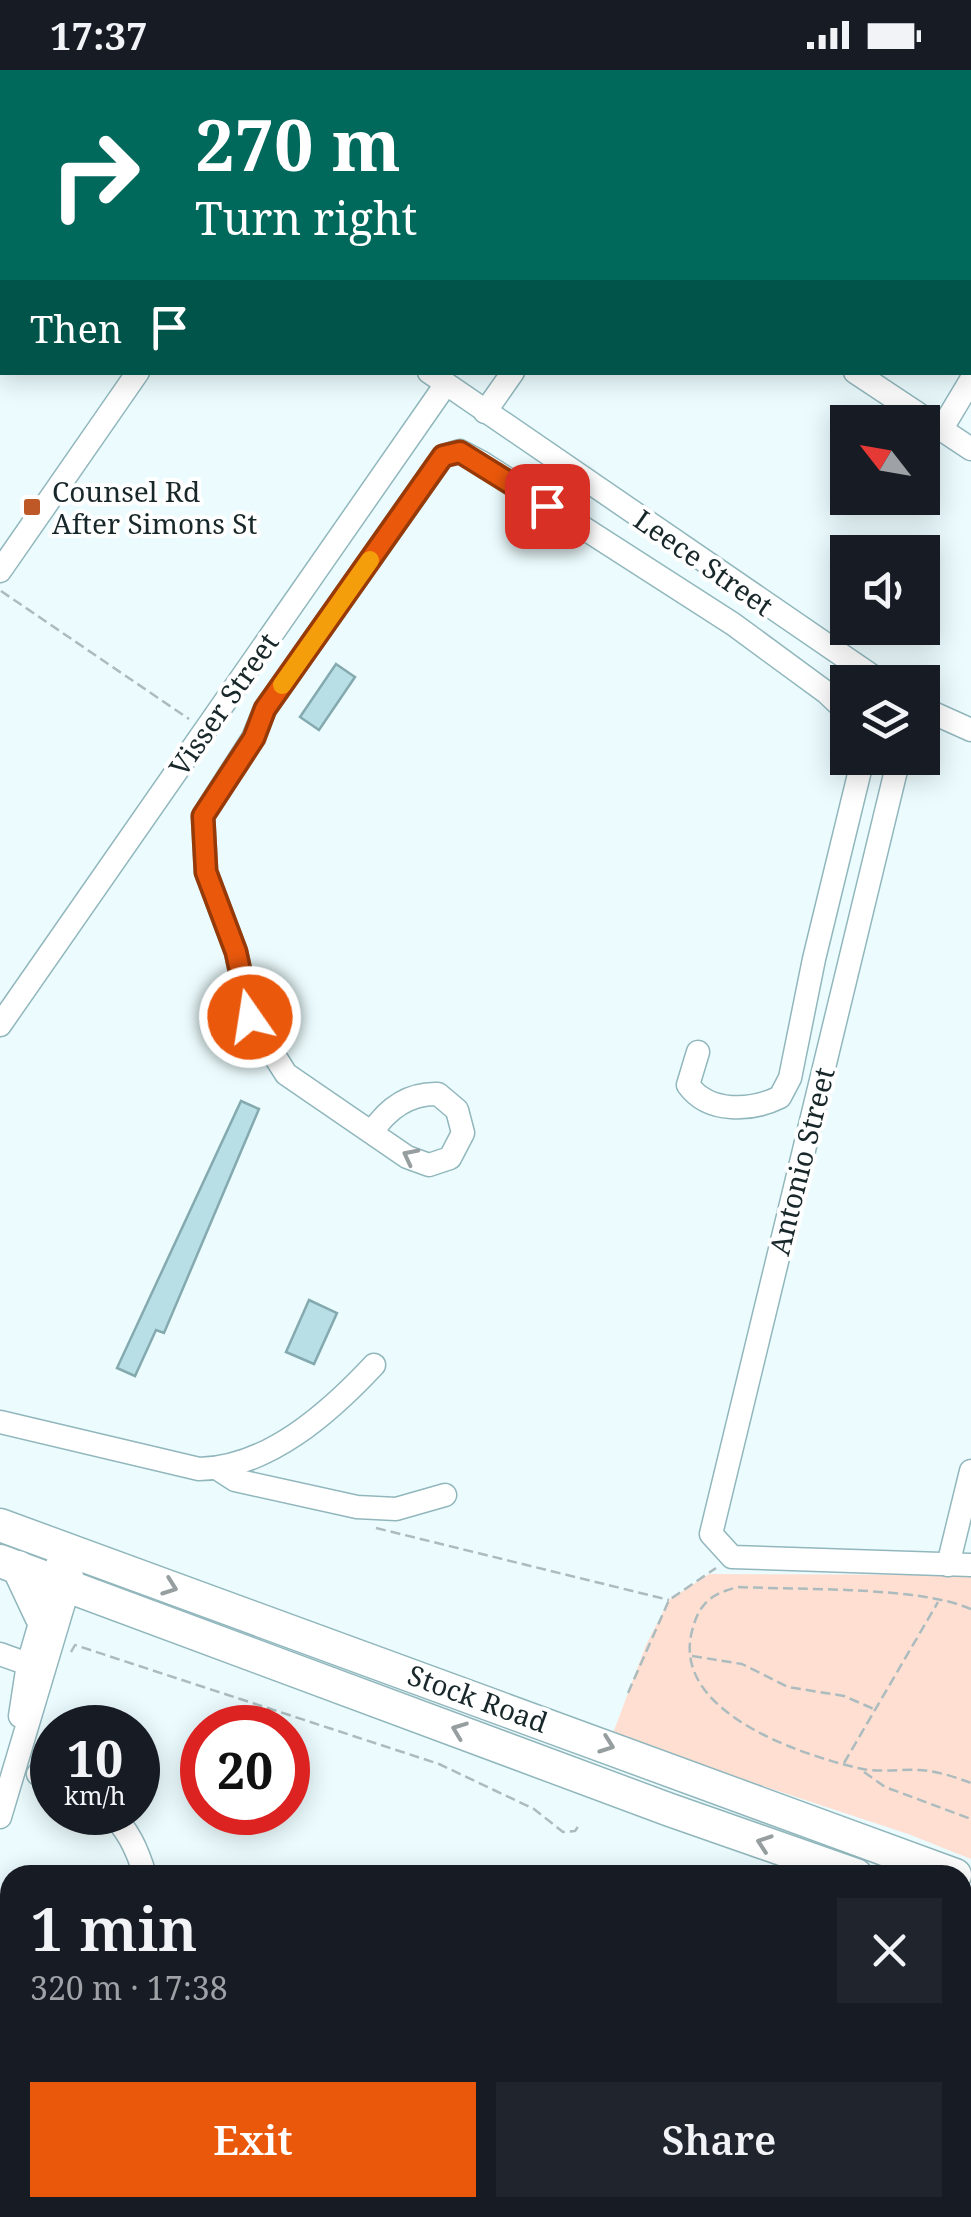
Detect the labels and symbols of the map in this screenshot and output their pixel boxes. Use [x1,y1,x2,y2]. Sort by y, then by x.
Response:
north arrow [830,405,940,515]
pin [505,464,590,549]
place label: Counsel Rd After Simons St [52,472,257,542]
marker: Counsel Rd After Simons St [21,496,43,518]
street label: Leece Street [627,500,781,624]
street label: Visser Street [160,625,286,783]
position arrow [198,965,302,1069]
street label: Antonio Street [759,1063,843,1259]
one-way arrow [402,1149,420,1168]
one-way arrow [161,1575,178,1596]
street label: Stock Road [403,1655,553,1741]
speed limit sign: 20 [180,1705,310,1835]
one-way arrow [451,1722,469,1742]
one-way arrow [598,1733,615,1754]
one-way arrow [756,1834,773,1855]

